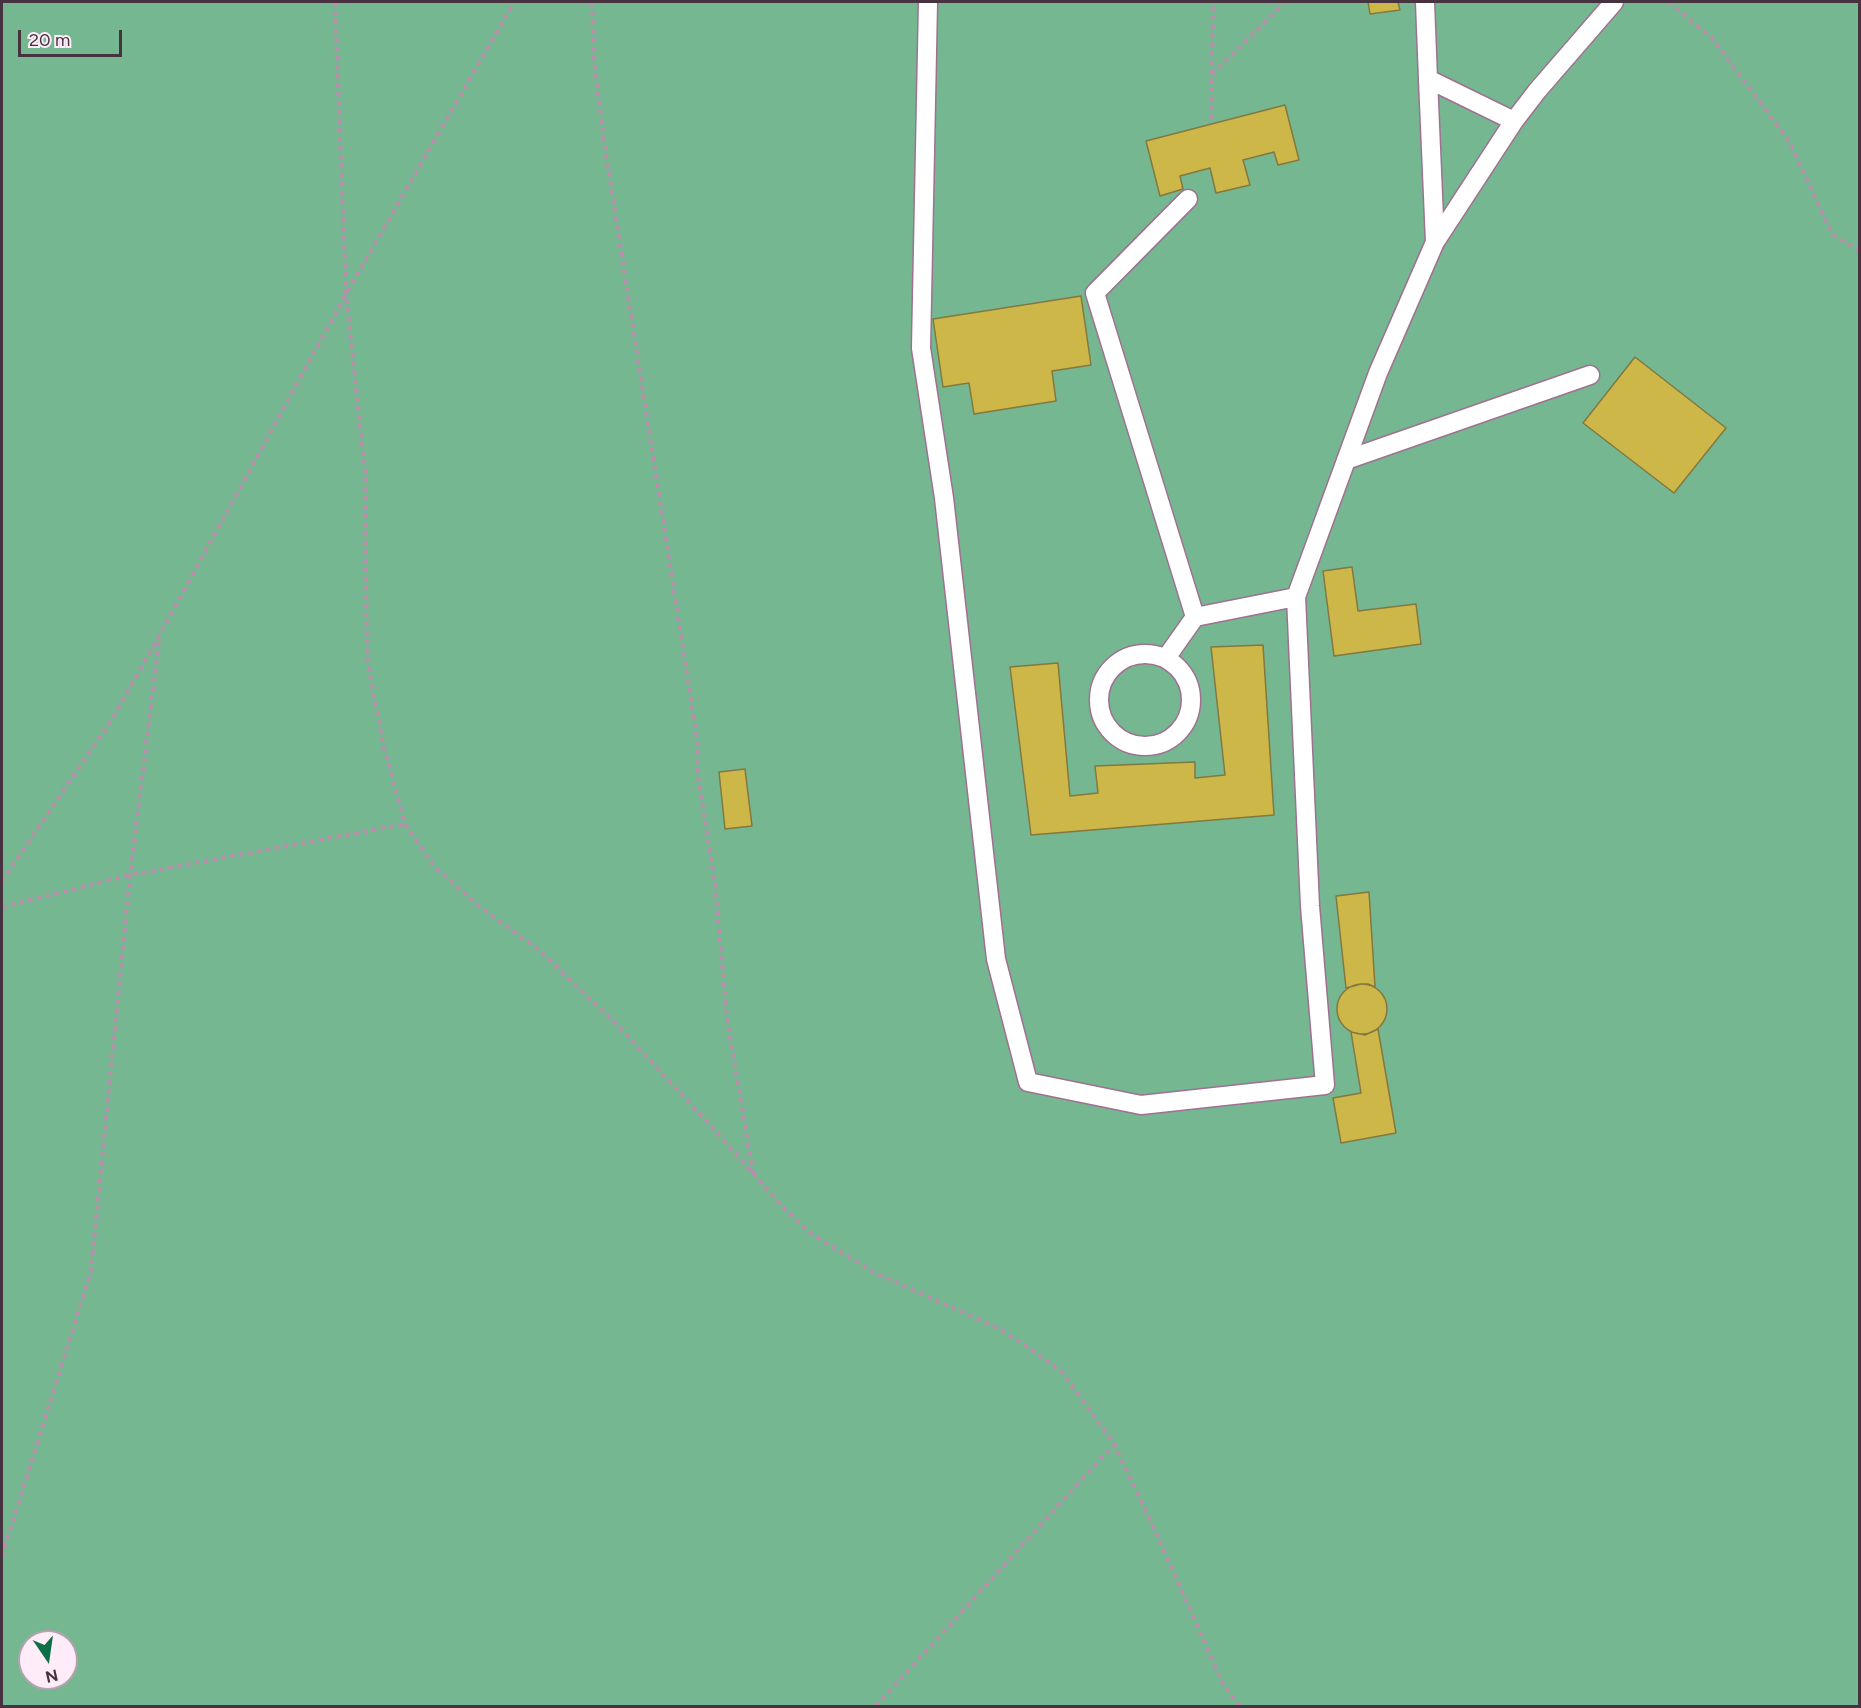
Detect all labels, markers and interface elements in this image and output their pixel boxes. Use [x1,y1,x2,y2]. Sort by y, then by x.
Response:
scale bar [21,18,124,56]
text: 20 m [29,29,70,51]
north arrow [18,1630,78,1690]
text: N [44,1665,60,1687]

